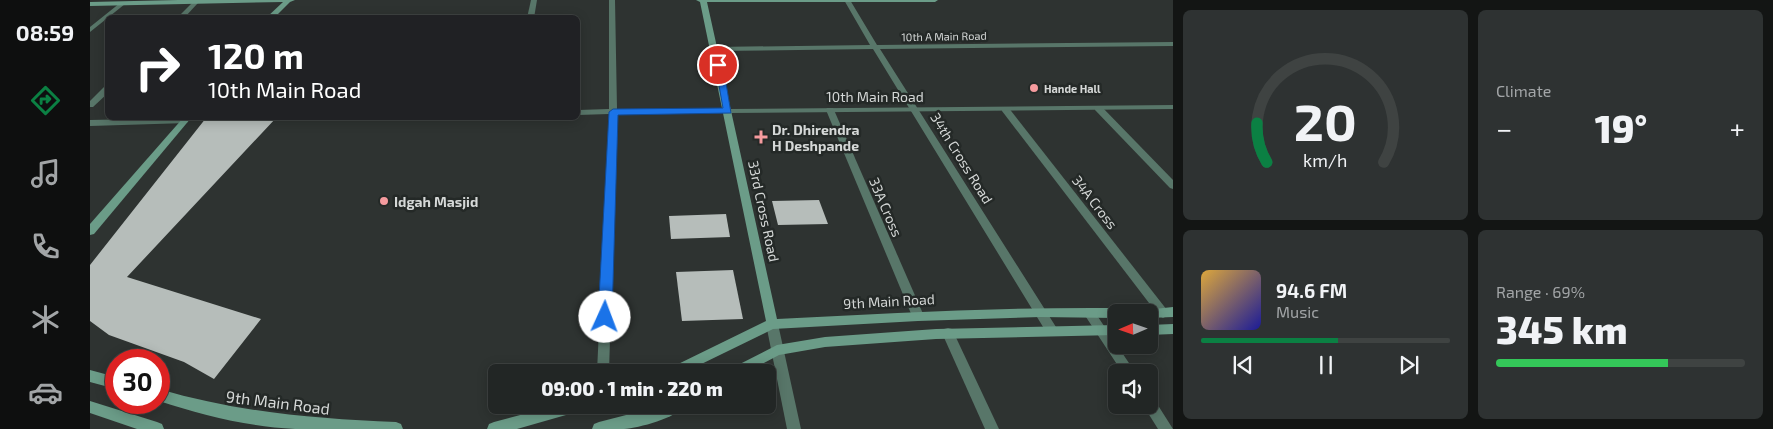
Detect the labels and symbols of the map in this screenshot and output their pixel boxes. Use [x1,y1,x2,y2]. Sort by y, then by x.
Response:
street label: 10th A Main Road [901,29,987,43]
pin [697,44,739,86]
marker: Hande Hall [1028,82,1040,94]
place label: Hande Hall [1044,82,1101,95]
street label: 10th Main Road [826,88,924,105]
street label: 34th Cross Road [927,109,997,207]
place label: Dr. Dhirendra H Deshpande [772,121,860,154]
marker: Dr. Dhirendra H Deshpande [754,130,768,144]
street label: 33rd Cross Road [745,159,783,263]
street label: 34A Cross [1069,172,1121,232]
street label: 33A Cross [866,175,906,239]
place label: Idgah Masjid [394,193,478,210]
marker: Idgah Masjid [378,195,390,207]
position arrow [578,290,630,342]
street label: 9th Main Road [843,290,935,312]
north arrow [1108,304,1158,354]
speed limit sign: 30 [105,349,170,414]
street label: 9th Main Road [225,386,331,418]

